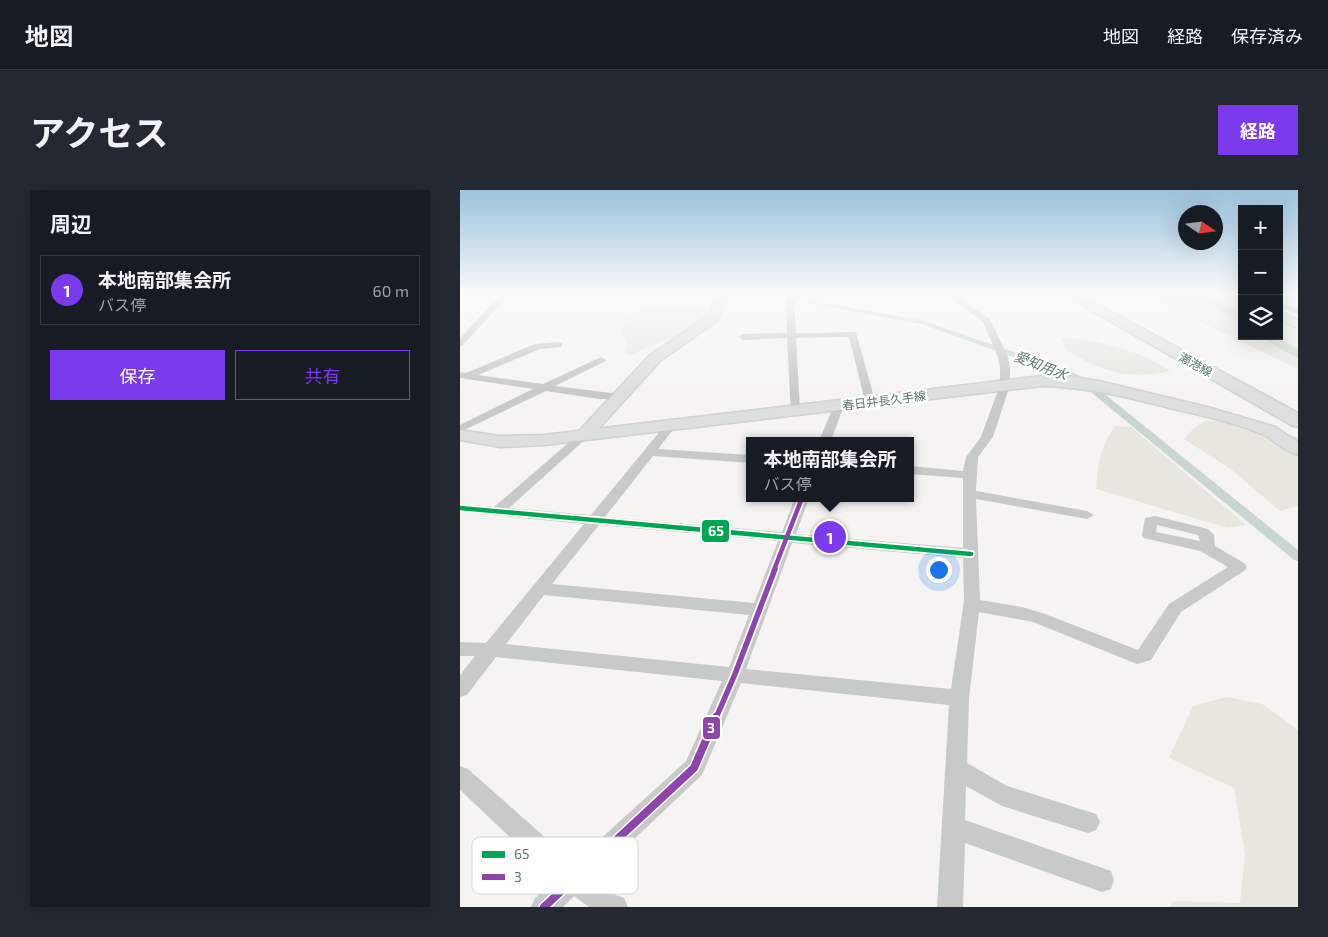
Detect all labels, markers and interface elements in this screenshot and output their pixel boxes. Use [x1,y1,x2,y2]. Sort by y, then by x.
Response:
text: 地図 [25,21,73,50]
text: 地図 [1103,25,1139,47]
text: 経路 [1167,25,1203,47]
text: 保存済み [1231,25,1303,47]
button: 経路 [1218,105,1298,155]
text: アクセス [30,111,168,153]
north arrow [1178,205,1223,250]
map controls [1238,205,1283,340]
button: + [1238,205,1283,250]
text: 周辺 [50,211,92,236]
button: − [1238,250,1283,295]
text: 本地南部集会所 [98,268,231,291]
text: 1 [64,281,70,300]
text: 60 m [373,281,409,300]
text: バス停 [98,295,146,314]
button: layers [1238,295,1283,340]
water label: 愛知用水 [1012,347,1072,384]
street label: 瀬港線 [1177,349,1215,379]
button: 保存 [50,350,225,400]
button: 共有 [235,350,410,400]
street label: 春日井長久手線 [841,388,927,412]
popup [746,437,914,502]
text: 本地南部集会所 [763,447,897,470]
text: バス停 [763,474,812,493]
pin: 1 [814,518,846,556]
line badge: 65 [701,519,730,543]
text: 65 [708,522,724,539]
your location [926,557,952,583]
line badge: 3 [702,716,721,740]
text: 3 [707,719,715,736]
legend [472,837,638,894]
text: 65 [514,845,530,862]
text: 3 [514,868,522,885]

